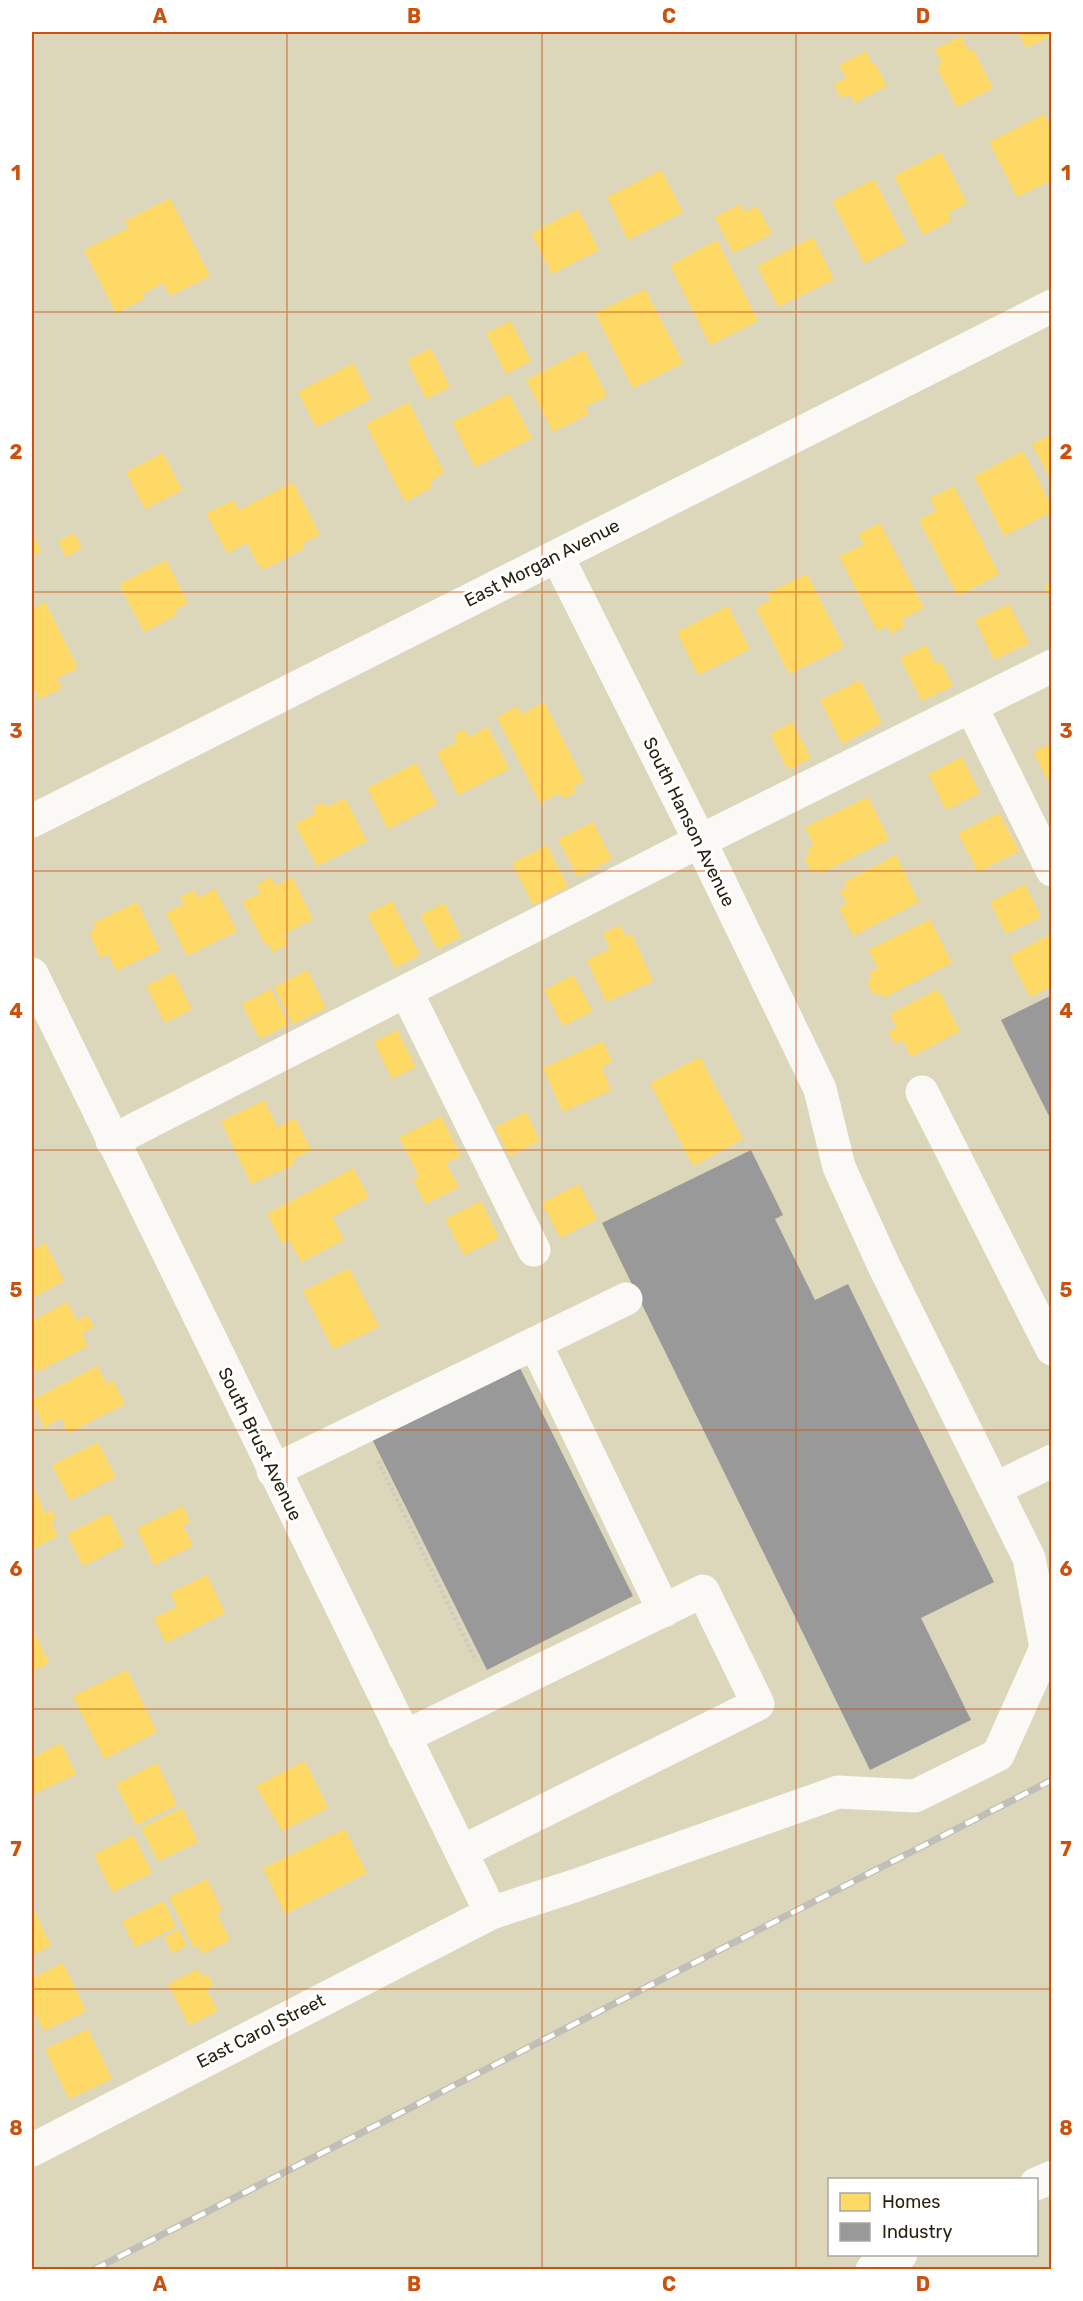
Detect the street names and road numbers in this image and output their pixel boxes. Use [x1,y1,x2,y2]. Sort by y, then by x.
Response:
street label: East Morgan Avenue [461,514,623,612]
street label: South Hanson Avenue [638,734,740,910]
street label: South Brust Avenue [213,1364,307,1524]
street label: East Carol Street [193,1989,329,2073]

